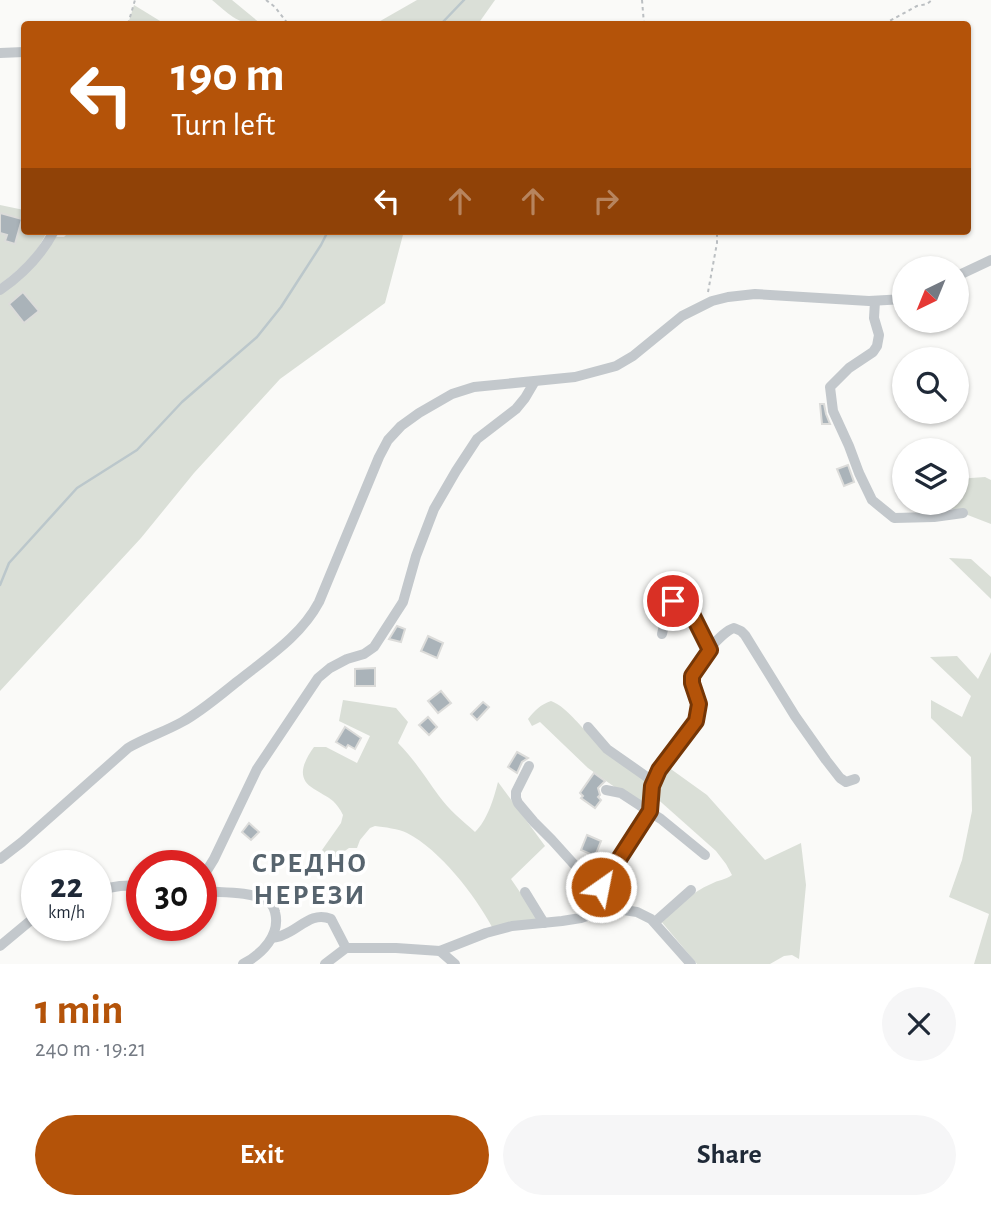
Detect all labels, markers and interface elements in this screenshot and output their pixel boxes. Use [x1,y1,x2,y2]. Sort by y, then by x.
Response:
icon: left [56,49,147,140]
text: 190 m [171,51,285,100]
text: Turn left [171,109,275,141]
icon: left [368,182,406,220]
icon: ahead [441,182,479,220]
icon: ahead [514,182,552,220]
icon: right [587,182,625,220]
north arrow [892,256,970,332]
map controls [892,256,969,515]
button: search [892,347,969,424]
button: layers [892,438,969,515]
pin [643,571,703,631]
icon: arrive [654,582,692,620]
speed limit sign: 30 [126,850,217,941]
district label: СРЕДНО НЕРЕЗИ [252,850,368,910]
position arrow [564,850,638,924]
text: 22 [50,869,83,904]
text: km/h [48,904,85,922]
button: close [882,987,956,1061]
text: 1 min [35,989,124,1031]
text: 240 m · 19:21 [35,1038,146,1061]
button: Exit [35,1115,489,1195]
button: Share [503,1115,956,1195]

